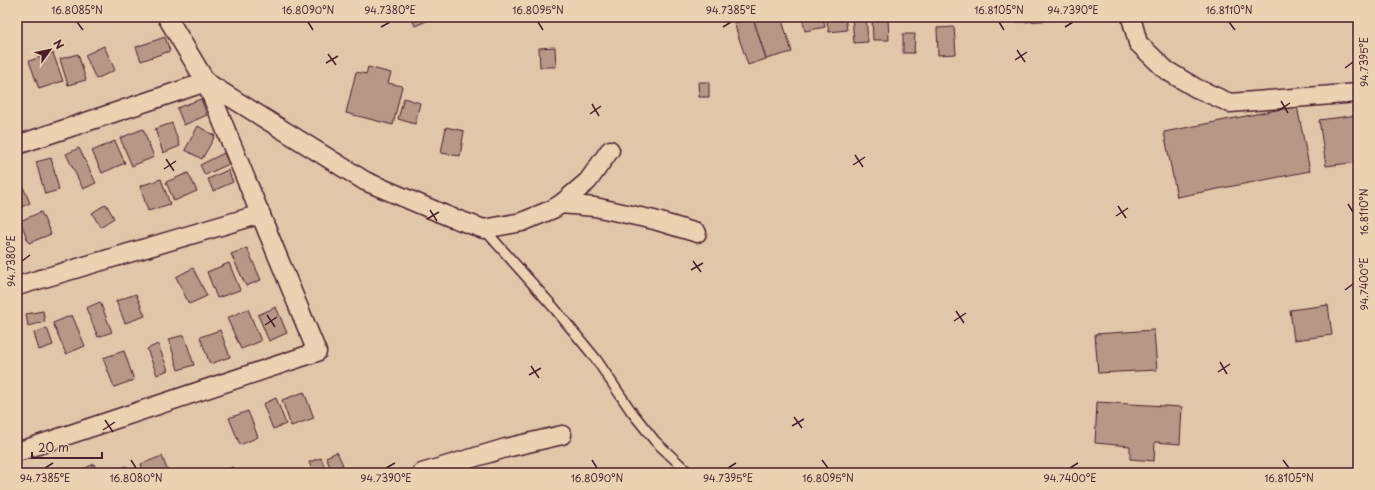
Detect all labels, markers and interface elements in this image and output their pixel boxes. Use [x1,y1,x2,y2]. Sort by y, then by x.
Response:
text: 16.8085°N [51,2,103,17]
text: 16.8090°N [282,2,334,17]
text: 94.7380°E [364,2,416,17]
text: 16.8095°N [512,2,564,17]
text: 94.7385°E [706,2,756,17]
text: 16.8105°N [974,2,1024,17]
text: 94.7390°E [1047,2,1099,17]
text: 16.8110°N [1205,2,1253,17]
north arrow [30,30,70,70]
text: N [49,36,68,53]
text: 94.7395°E [1356,37,1371,87]
text: 16.8110°N [1356,188,1371,236]
text: 94.7380°E [3,235,18,287]
text: 94.7400°E [1356,258,1371,311]
scale bar [32,434,102,460]
text: 20 m [38,438,69,456]
text: 94.7385°E [20,470,70,485]
text: 16.8080°N [110,470,163,485]
text: 94.7390°E [360,470,412,485]
text: 16.8090°N [571,470,623,485]
text: 94.7395°E [703,470,753,485]
text: 16.8095°N [802,470,854,485]
text: 94.7400°E [1044,470,1097,485]
text: 16.8105°N [1264,470,1314,485]

